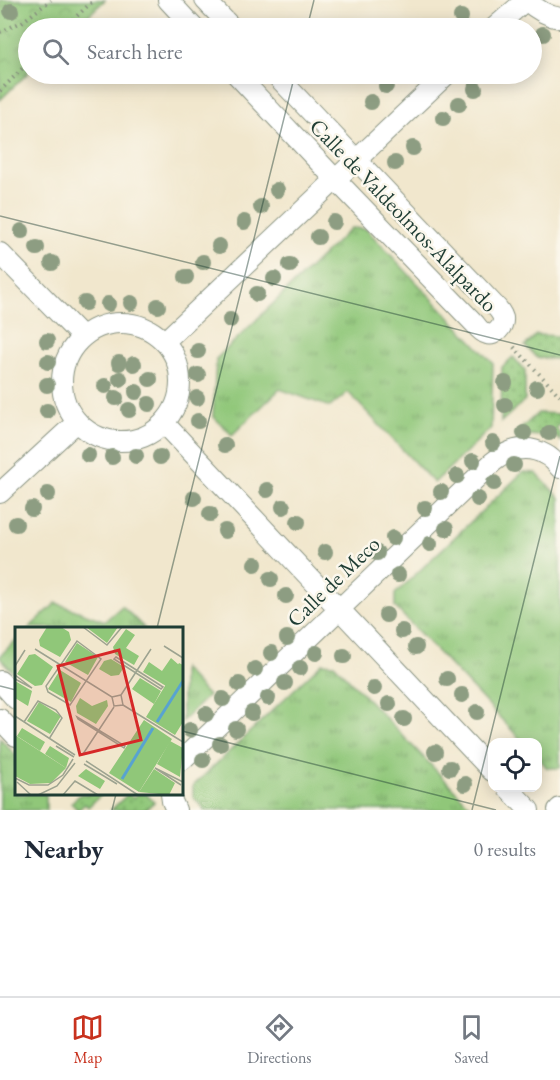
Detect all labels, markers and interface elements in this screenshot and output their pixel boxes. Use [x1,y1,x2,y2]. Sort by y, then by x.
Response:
search box [18,18,542,84]
icon: search [39,35,72,68]
text: Search here [87,37,182,66]
street label: Calle de Valdeolmos-Alalpardo [303,112,504,319]
street label: Calle de Meco [280,529,386,633]
inset map [15,627,183,795]
map controls [488,738,542,792]
button: locate [488,738,542,792]
text: Nearby [24,832,104,866]
text: 0 results [473,836,536,862]
tab: Map [71,1011,104,1068]
tab: Directions [247,1011,312,1068]
tab: Saved [454,1011,489,1068]

